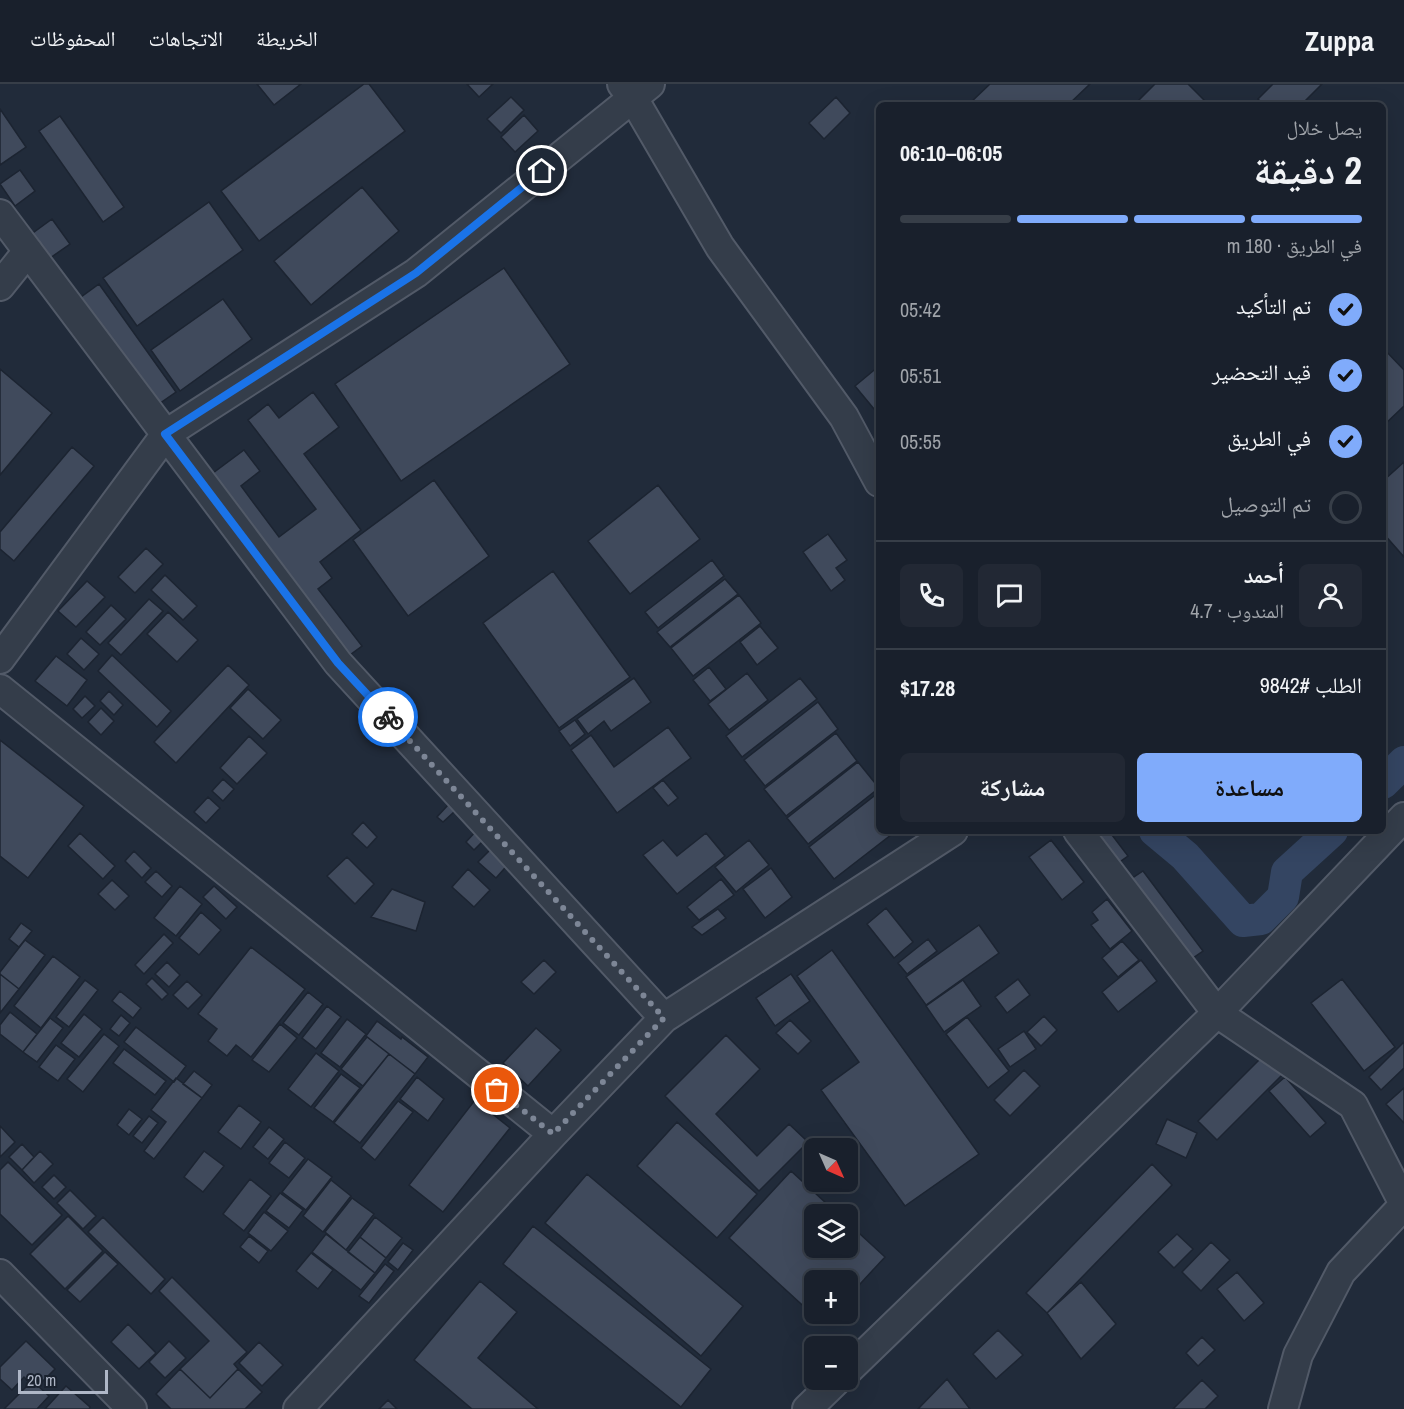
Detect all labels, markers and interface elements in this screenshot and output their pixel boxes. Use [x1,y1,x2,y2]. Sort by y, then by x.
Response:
text: Zuppa [1305,22,1374,60]
text: المحفوظات [30,24,115,53]
text: الاتجاهات [148,24,223,53]
text: الخريطة [256,24,318,53]
text: يصل خلال [1286,114,1362,141]
text: 06:05–06:10 [900,138,1002,168]
text: 2 دقيقة [1253,144,1362,196]
pin [516,145,567,196]
icon: home [525,154,558,187]
text: في الطريق · 180 m [1227,232,1362,259]
text: تم التأكيد [1236,291,1311,321]
icon: check [1329,293,1362,326]
text: 05:42 [900,296,941,323]
text: قيد التحضير [1212,357,1311,387]
icon: check [1329,359,1362,392]
text: 05:51 [900,362,941,389]
text: في الطريق [1227,423,1311,453]
icon: check [1329,425,1362,458]
text: 05:55 [900,428,941,455]
text: تم التوصيل [1220,489,1311,519]
text: أحمد [1244,560,1284,590]
button: phone [900,564,963,627]
button: chat [978,564,1041,627]
button: person [1299,564,1362,627]
text: المندوب · 4.7 [1190,597,1284,624]
text: الطلب #9842 [1260,670,1362,700]
text: $17.28 [900,673,955,703]
courier [358,687,418,747]
icon: bike [372,701,405,734]
button: مشاركة [900,753,1125,822]
button: مساعدة [1137,753,1362,822]
pin [471,1064,522,1115]
icon: bag [480,1073,513,1106]
north arrow [804,1138,858,1192]
map controls [804,1138,858,1390]
button: layers [804,1204,858,1258]
button: + [804,1270,858,1324]
button: − [804,1336,858,1390]
scale bar [18,1367,108,1394]
text: 20 m [27,1369,56,1391]

